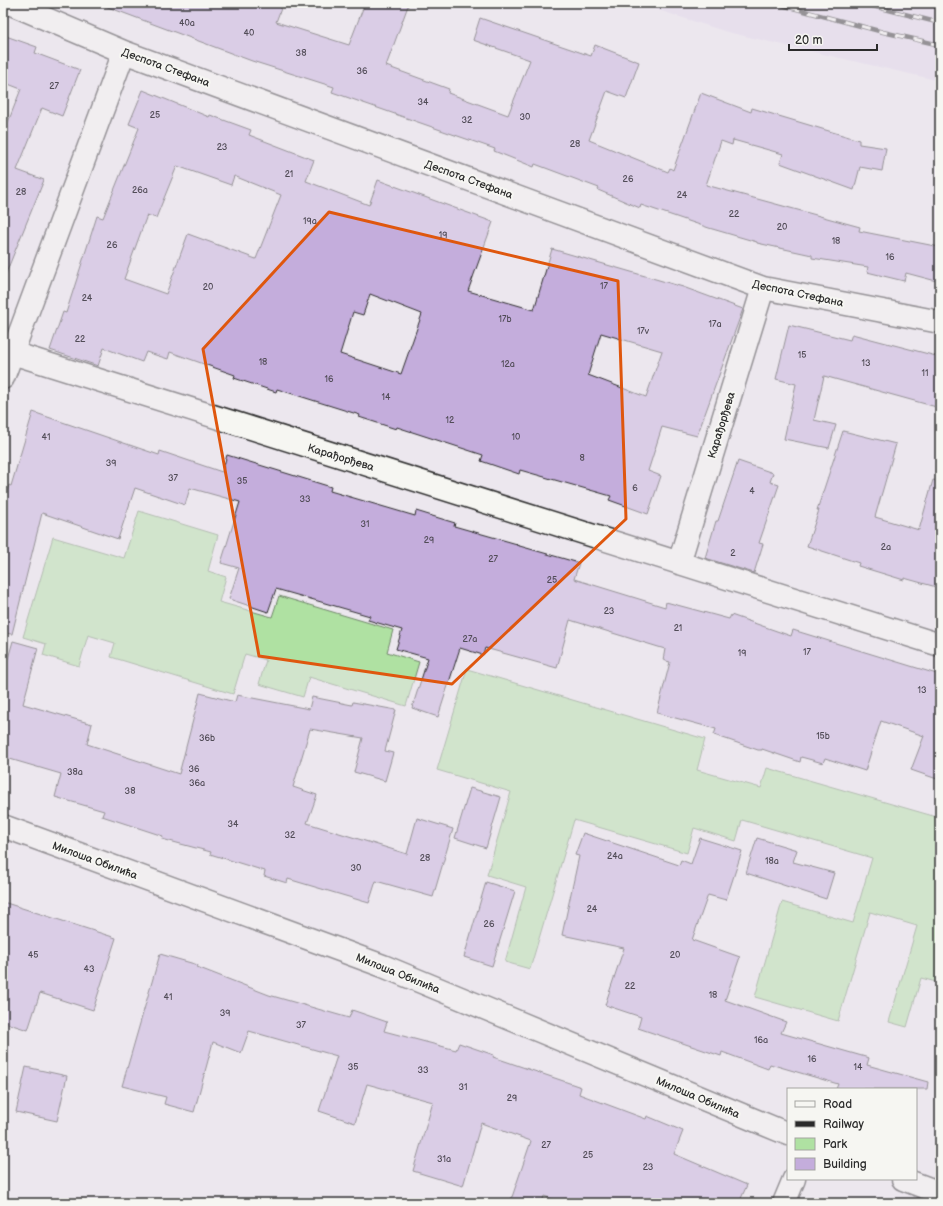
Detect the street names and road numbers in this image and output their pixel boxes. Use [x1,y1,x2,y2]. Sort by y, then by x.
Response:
street label: Деспота Стефана [120,46,212,90]
street label: Деспота Стефана [423,158,515,202]
street label: Деспота Стефана [751,277,845,310]
street label: Карађорђева [705,390,738,460]
street label: Карађорђева [306,441,376,474]
street label: Милоша Обилића [50,839,140,882]
street label: Милоша Обилића [354,951,442,996]
street label: Милоша Обилића [654,1074,742,1121]

